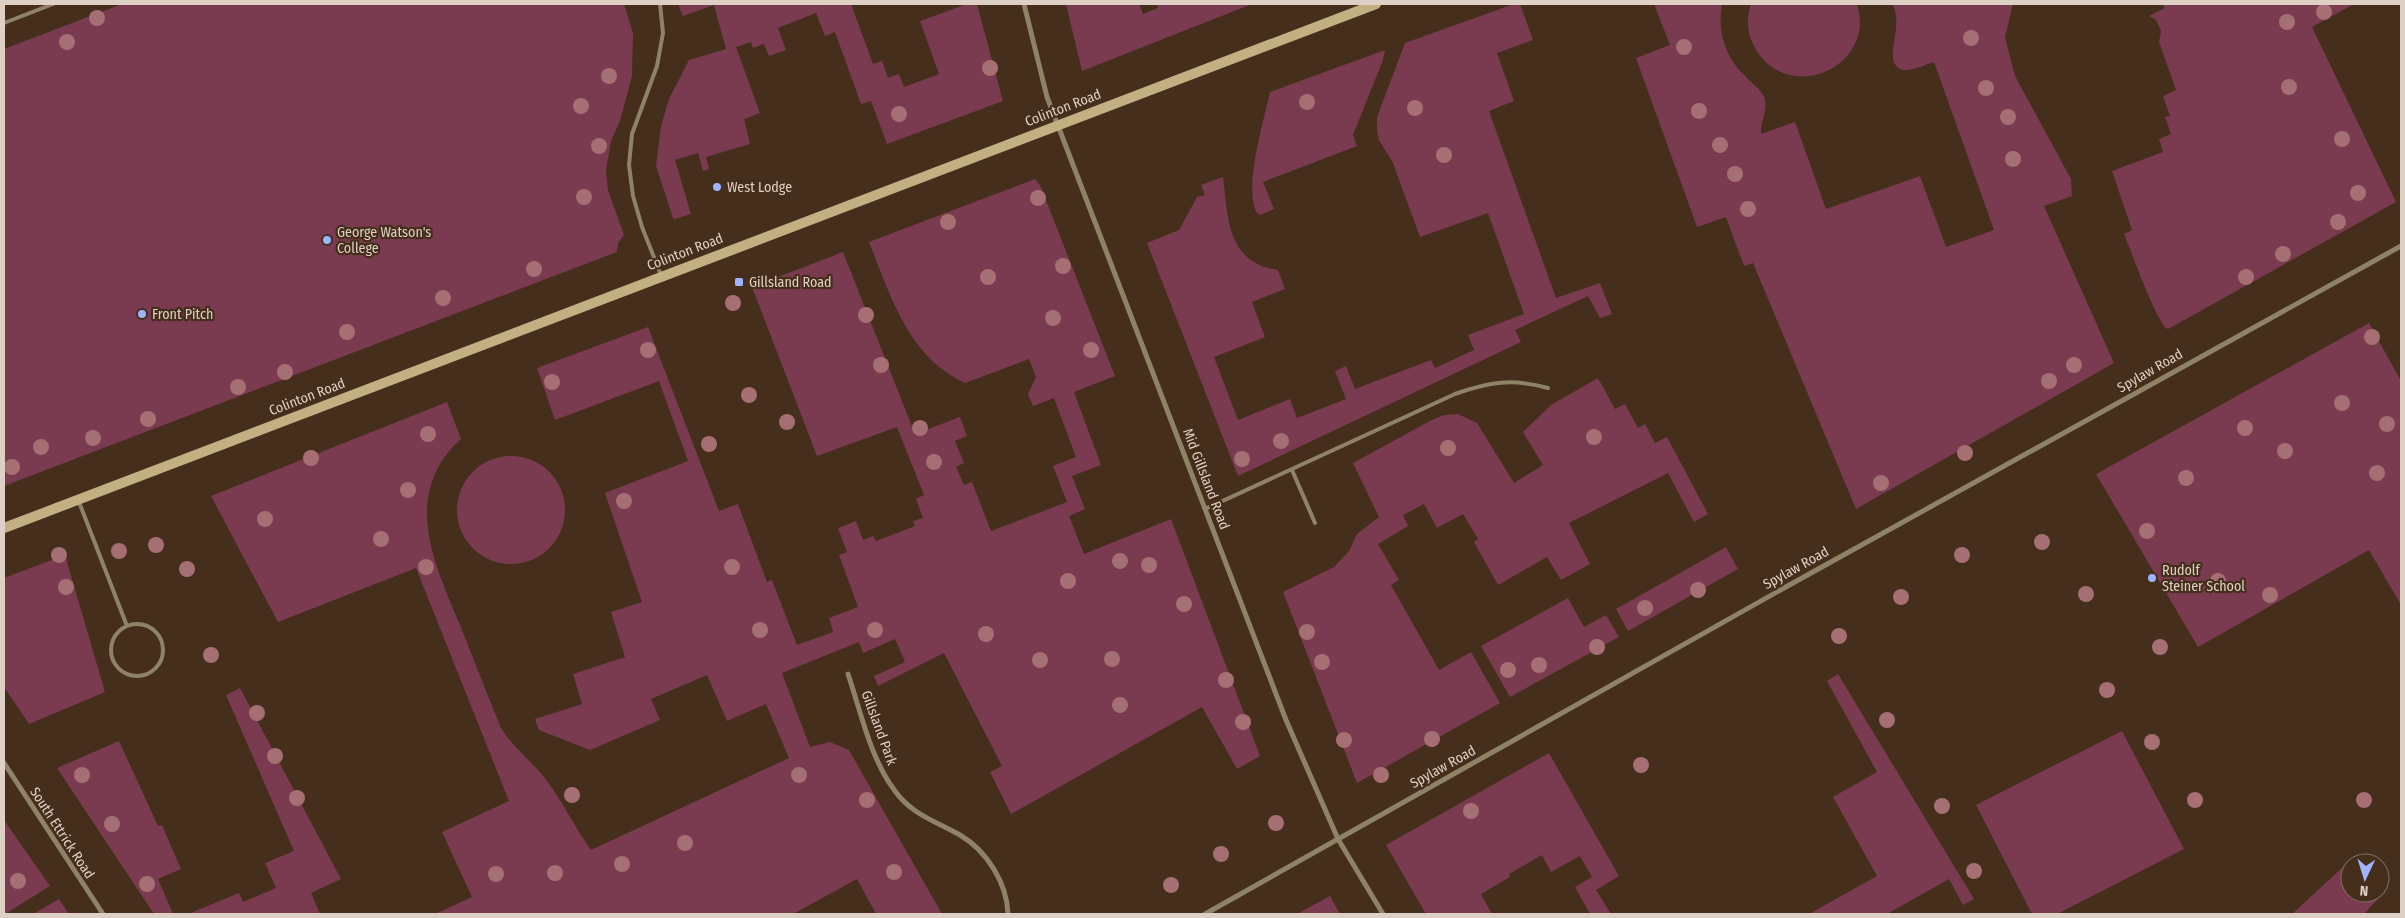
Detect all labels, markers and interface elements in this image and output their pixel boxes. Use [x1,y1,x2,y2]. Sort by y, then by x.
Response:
street label: Colinton Road [1023,86,1103,130]
place label: West Lodge [727,179,792,196]
marker: West Lodge [711,181,723,193]
place label: George Watson's College [337,224,431,257]
street label: Colinton Road [645,230,725,274]
marker: George Watson's College [321,234,333,246]
place label: Gillsland Road [749,274,832,291]
marker: Gillsland Road [733,276,745,288]
place label: Front Pitch [152,306,213,323]
marker: Front Pitch [136,308,148,320]
street label: Spylaw Road [2114,346,2186,396]
street label: Colinton Road [267,375,347,419]
street label: Mid Gillsland Road [1179,426,1233,532]
street label: Spylaw Road [1760,543,1832,593]
place label: Rudolf Steiner School [2162,562,2245,595]
marker: Rudolf Steiner School [2146,572,2158,584]
street label: Gillsland Park [858,688,901,768]
street label: Spylaw Road [1407,742,1479,792]
street label: South Ettrick Road [26,784,98,882]
north arrow [2340,853,2390,903]
text: N [2359,882,2369,899]

